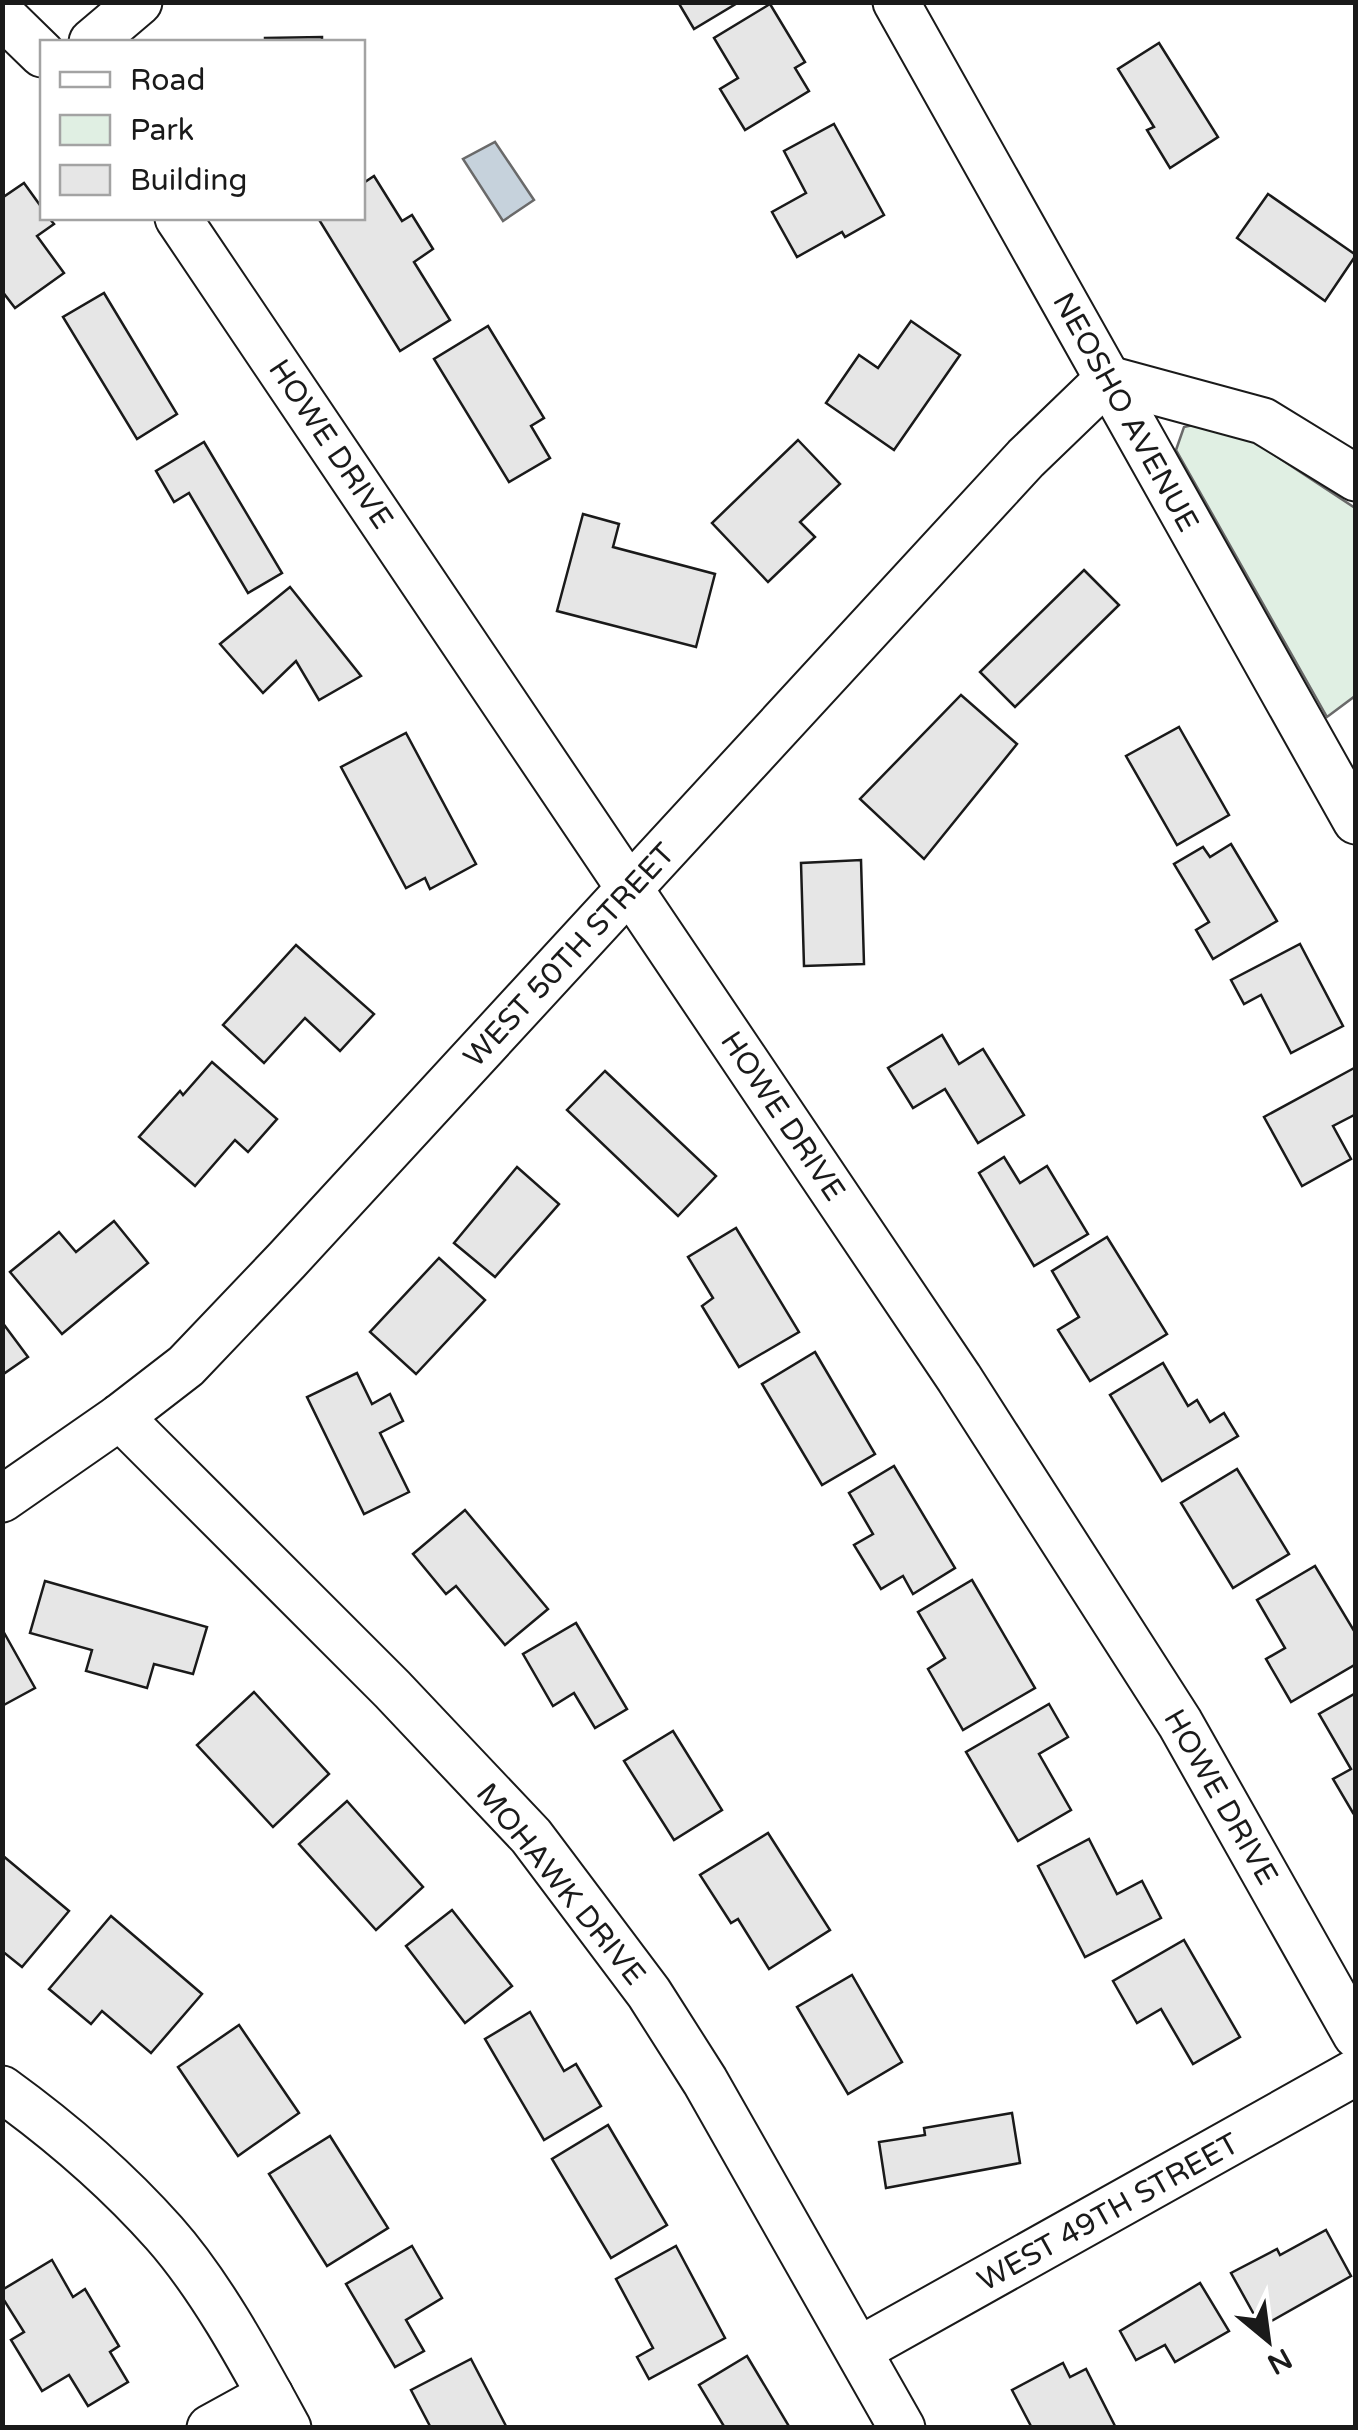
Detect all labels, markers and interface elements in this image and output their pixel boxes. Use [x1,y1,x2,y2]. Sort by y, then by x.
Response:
legend [40,40,365,220]
text: Road [130,62,205,99]
text: Park [130,112,194,149]
text: Building [130,162,247,199]
street label: NEOSHO AVENUE [1044,286,1207,538]
street label: HOWE DRIVE [260,352,401,536]
street label: WEST 50TH STREET [456,836,683,1075]
street label: HOWE DRIVE [712,1024,853,1208]
street label: HOWE DRIVE [1155,1703,1286,1892]
street label: MOHAWK DRIVE [468,1776,653,1993]
street label: WEST 49TH STREET [971,2125,1245,2300]
north arrow [1218,2290,1318,2390]
text: N [1262,2341,1298,2381]

